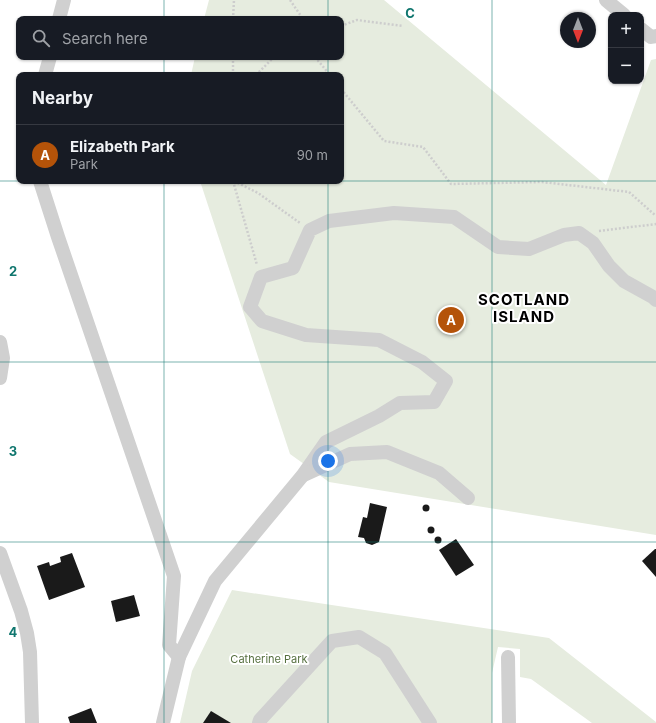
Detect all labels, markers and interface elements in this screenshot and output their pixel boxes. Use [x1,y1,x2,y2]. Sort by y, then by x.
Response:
text: C [405,5,415,21]
north arrow [560,12,596,48]
map controls [608,12,644,84]
button: + [608,12,644,48]
search box [16,16,344,60]
icon: search [30,27,52,49]
text: Search here [62,29,148,48]
button: − [608,48,644,84]
text: Nearby [32,88,93,108]
text: Elizabeth Park [70,137,175,156]
text: A [40,147,50,163]
text: 90 m [297,147,328,163]
text: Park [70,156,98,172]
text: 2 [9,263,17,279]
district label: SCOTLAND ISLAND [478,290,570,326]
pin: A [438,305,464,335]
text: 3 [9,443,17,459]
your location [318,451,338,471]
text: 4 [9,624,18,640]
park label: Catherine Park [230,652,308,666]

